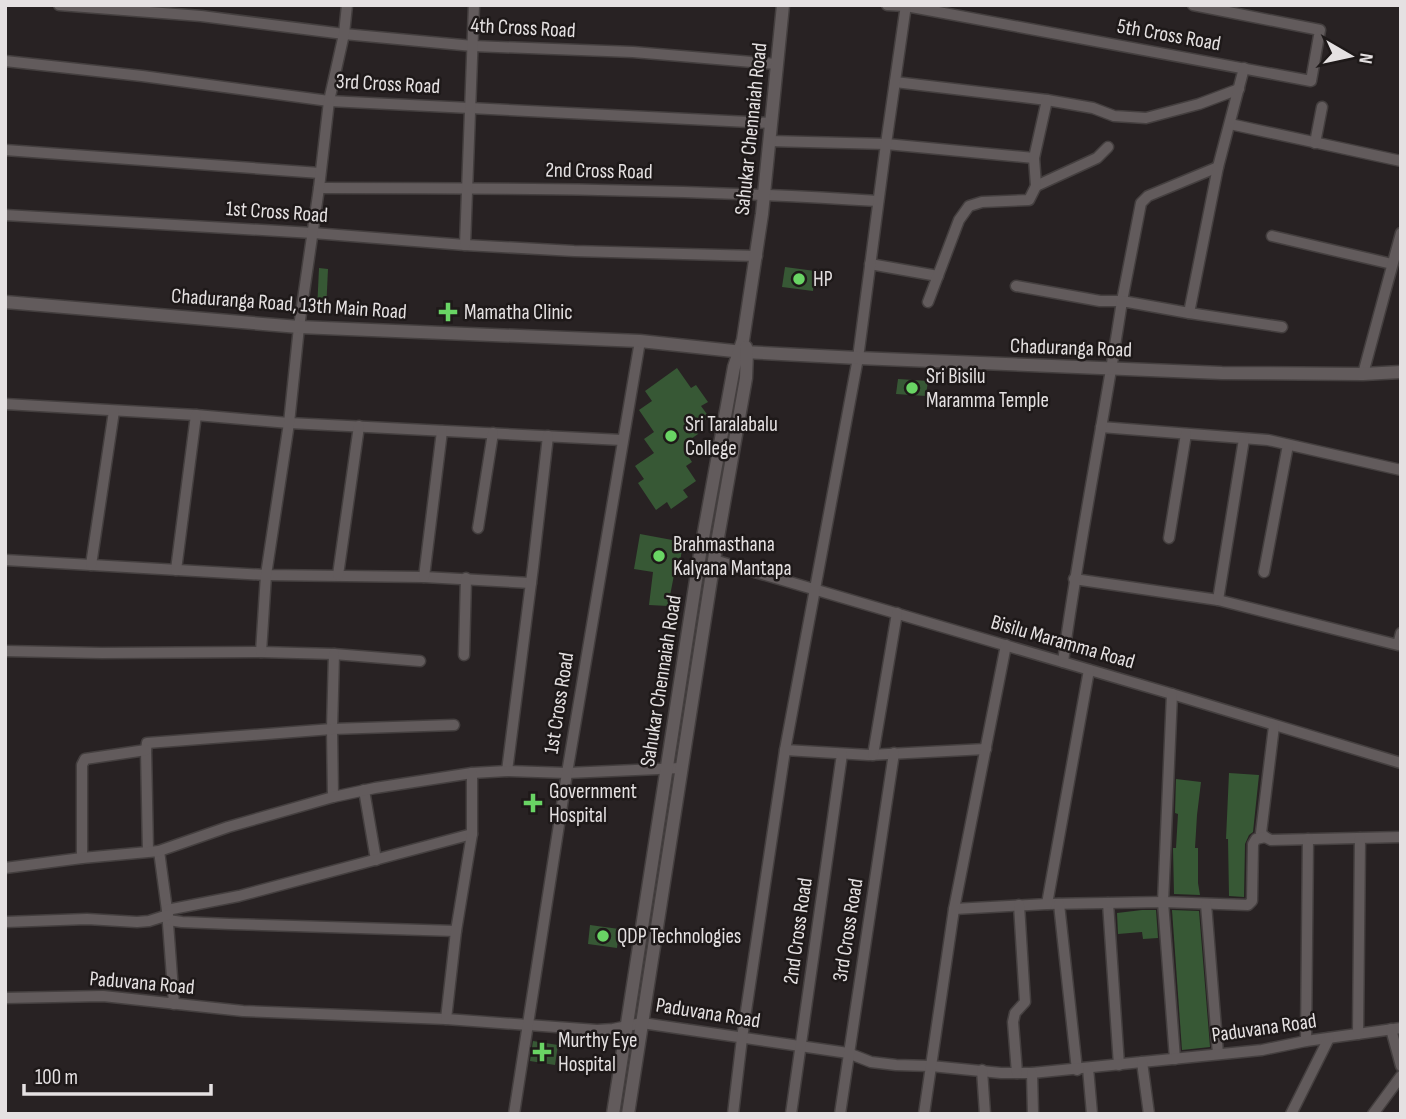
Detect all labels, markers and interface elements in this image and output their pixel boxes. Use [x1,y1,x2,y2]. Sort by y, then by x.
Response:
street label: 4th Cross Road [470,13,576,43]
street label: 5th Cross Road [1115,14,1223,56]
north arrow [1315,21,1385,91]
street label: Sahukar Chennaiah Road [730,42,772,216]
text: N [1353,52,1377,65]
street label: 3rd Cross Road [335,69,441,99]
street label: 2nd Cross Road [545,158,653,184]
street label: 1st Cross Road [225,196,329,228]
place label: HP [813,267,833,292]
marker: HP [791,271,807,287]
street label: Chaduranga Road, 13th Main Road [170,283,408,325]
place label: Mamatha Clinic [464,300,573,325]
marker: Mamatha Clinic [438,302,458,322]
street label: Chaduranga Road [1010,333,1132,363]
place label: Sri Bisilu Maramma Temple [926,364,1049,413]
marker: Sri Bisilu Maramma Temple [904,380,920,396]
place label: Sri Taralabalu College [685,412,778,461]
marker: Sri Taralabalu College [663,428,679,444]
place label: Brahmasthana Kalyana Mantapa [673,532,792,581]
marker: Brahmasthana Kalyana Mantapa [651,548,667,564]
street label: Sahukar Chennaiah Road [635,593,687,769]
street label: Bisilu Maramma Road [988,610,1138,674]
street label: 1st Cross Road [539,651,579,755]
place label: Government Hospital [549,779,637,828]
marker: Government Hospital [523,793,543,813]
street label: 2nd Cross Road [778,876,818,986]
street label: 3rd Cross Road [827,877,869,983]
place label: QDP Technologies [617,924,741,949]
marker: QDP Technologies [595,928,611,944]
street label: Paduvana Road [88,966,196,1000]
street label: Paduvana Road [654,992,762,1034]
street label: Paduvana Road [1210,1008,1318,1048]
place label: Murthy Eye Hospital [558,1028,637,1077]
marker: Murthy Eye Hospital [532,1042,552,1062]
scale bar [24,1052,212,1096]
text: 100 m [35,1065,78,1090]

